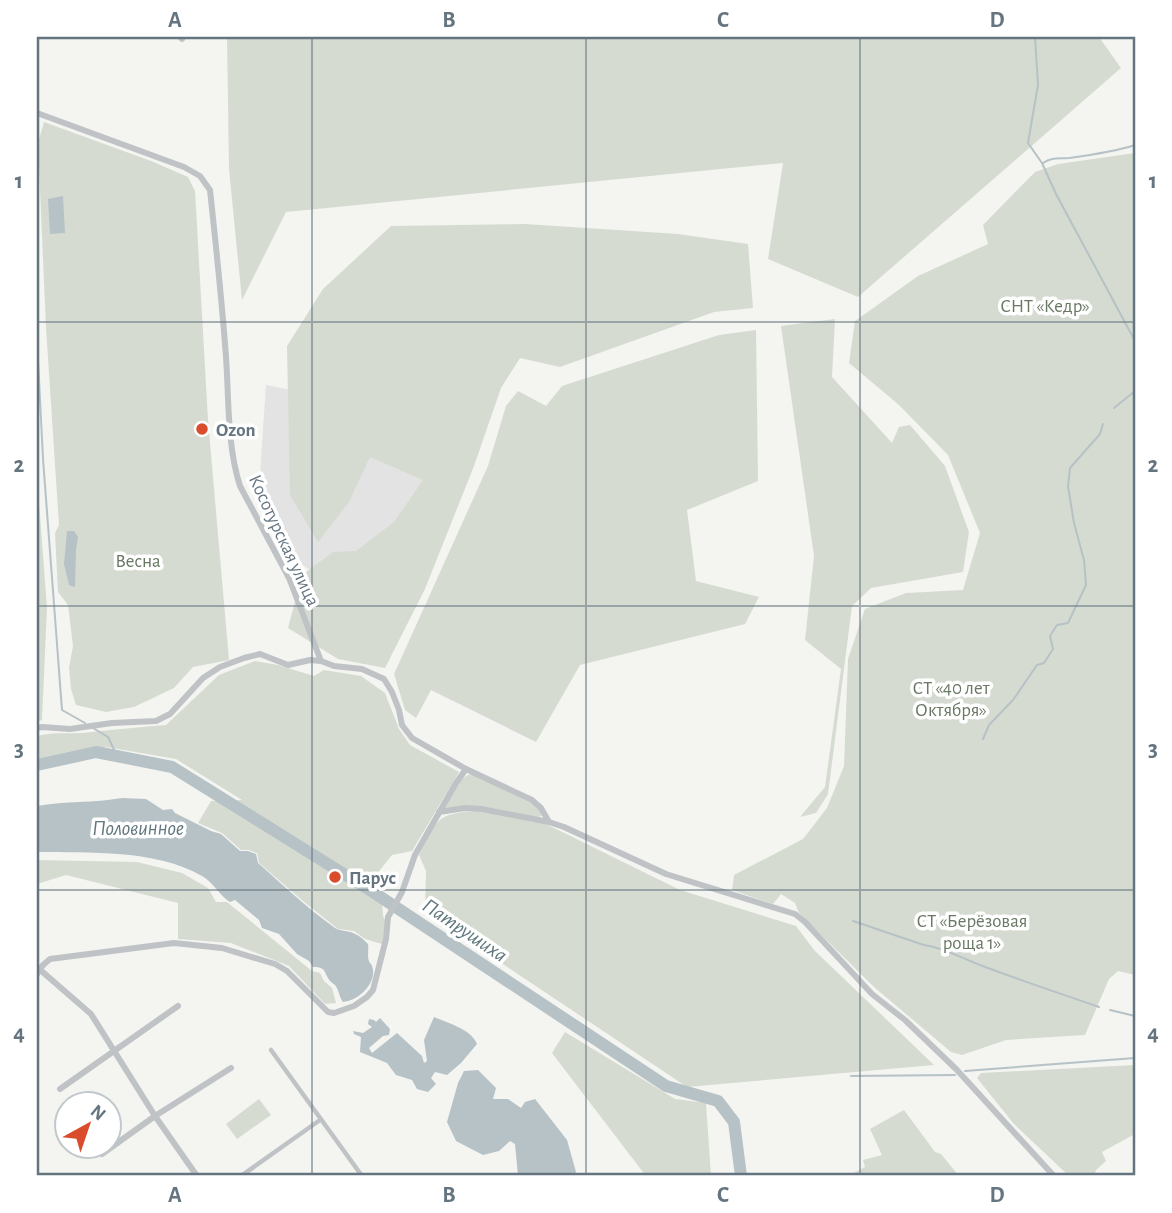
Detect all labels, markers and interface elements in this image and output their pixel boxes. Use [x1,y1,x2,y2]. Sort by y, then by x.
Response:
text: A [168,9,182,32]
text: B [442,9,456,32]
text: C [717,9,729,32]
text: D [989,9,1005,32]
text: 1 [15,170,23,193]
text: 1 [1149,170,1157,193]
park label: СНТ «Кедр» [1000,297,1090,316]
marker: Ozon [194,421,210,437]
place label: Ozon [216,421,255,440]
text: 2 [14,454,25,477]
text: 2 [1148,454,1159,477]
street label: Косотурская улица [245,472,323,610]
park label: Весна [115,552,161,571]
park label: СТ «40 лет Октября» [912,679,990,720]
text: 3 [14,738,24,761]
text: 3 [1148,738,1158,761]
water label: Половинное [92,818,184,839]
marker: Парус [327,869,343,885]
place label: Парус [349,869,397,888]
water label: Патрушиха [418,895,511,967]
park label: СТ «Берёзовая роща 1» [917,912,1027,953]
text: 4 [13,1022,25,1045]
text: 4 [1147,1022,1159,1045]
north arrow [52,1090,122,1160]
text: N [87,1102,109,1125]
text: A [168,1184,182,1207]
text: B [442,1184,456,1207]
text: C [717,1184,729,1207]
text: D [989,1184,1005,1207]

